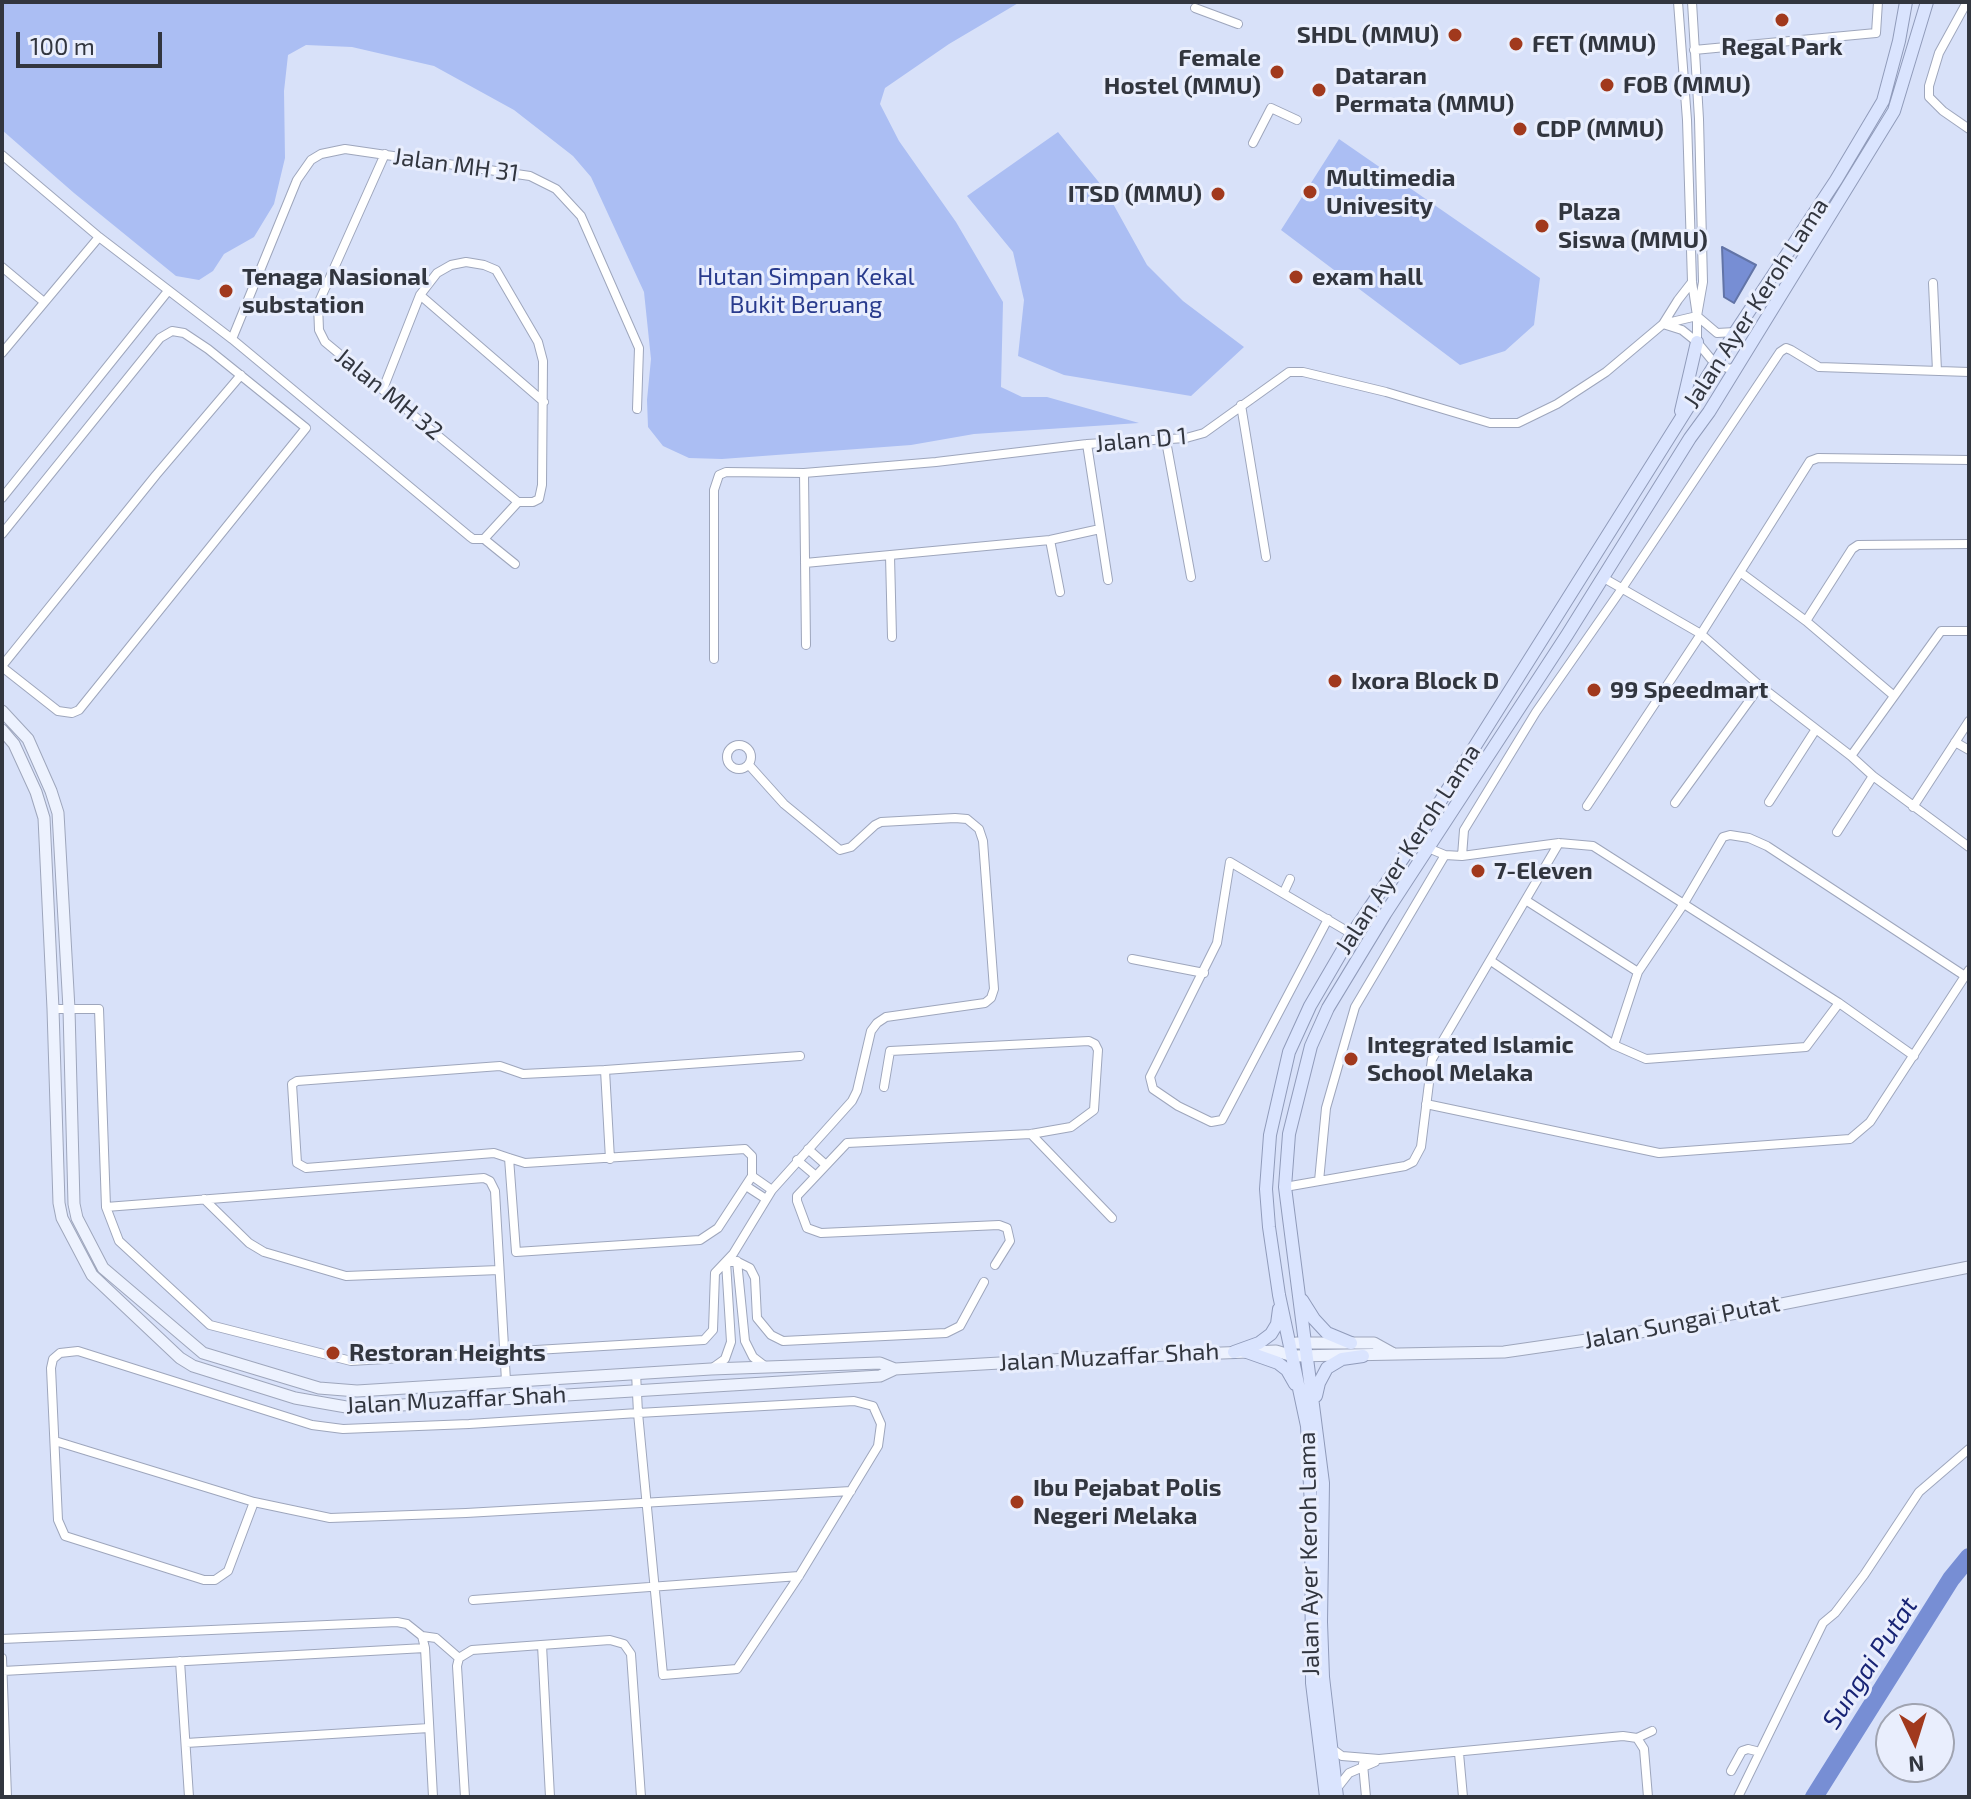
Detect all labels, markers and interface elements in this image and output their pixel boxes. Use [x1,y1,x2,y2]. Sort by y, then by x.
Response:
marker: Regal Park [1773,11,1791,29]
scale bar [20,16,166,66]
place label: SHDL (MMU) [1297,21,1439,49]
marker: SHDL (MMU) [1446,26,1464,44]
place label: FET (MMU) [1532,30,1656,58]
text: 100 m [30,31,95,60]
place label: Regal Park [1721,33,1843,61]
marker: FET (MMU) [1507,35,1525,53]
place label: Female Hostel (MMU) [1104,44,1261,100]
place label: Dataran Permata (MMU) [1335,62,1514,118]
marker: Female Hostel (MMU) [1268,63,1286,81]
place label: FOB (MMU) [1623,71,1751,99]
marker: FOB (MMU) [1598,76,1616,94]
marker: Dataran Permata (MMU) [1310,81,1328,99]
place label: CDP (MMU) [1536,115,1664,143]
marker: CDP (MMU) [1511,120,1529,138]
street label: Jalan MH 31 [391,142,521,188]
place label: Multimedia Univesity [1326,164,1456,220]
place label: ITSD (MMU) [1068,180,1202,208]
marker: Multimedia Univesity [1301,183,1319,201]
marker: ITSD (MMU) [1209,185,1227,203]
street label: Jalan Ayer Keroh Lama [1677,193,1835,413]
place label: Plaza Siswa (MMU) [1558,198,1708,254]
marker: Plaza Siswa (MMU) [1533,217,1551,235]
place label: Tenaga Nasional substation [242,263,429,319]
park label: Hutan Simpan Kekal Bukit Beruang [697,263,915,319]
place label: exam hall [1312,263,1423,291]
marker: exam hall [1287,268,1305,286]
marker: Tenaga Nasional substation [217,282,235,300]
street label: Jalan MH 32 [329,342,449,446]
street label: Jalan D 1 [1094,422,1188,458]
place label: Ixora Block D [1351,667,1499,695]
marker: Ixora Block D [1326,672,1344,690]
place label: 99 Speedmart [1610,676,1768,704]
marker: 99 Speedmart [1585,681,1603,699]
street label: Jalan Ayer Keroh Lama [1329,739,1487,959]
place label: 7-Eleven [1494,857,1593,885]
marker: 7-Eleven [1469,862,1487,880]
place label: Integrated Islamic School Melaka [1367,1031,1574,1087]
marker: Integrated Islamic School Melaka [1342,1050,1360,1068]
street label: Jalan Sungai Putat [1582,1289,1782,1355]
street label: Jalan Muzaffar Shah [998,1337,1220,1377]
place label: Restoran Heights [349,1339,546,1367]
marker: Restoran Heights [324,1344,342,1362]
street label: Jalan Muzaffar Shah [345,1380,567,1420]
street label: Jalan Ayer Keroh Lama [1292,1431,1326,1677]
place label: Ibu Pejabat Polis Negeri Melaka [1033,1474,1221,1530]
marker: Ibu Pejabat Polis Negeri Melaka [1008,1493,1026,1511]
water label: Sungai Putat [1816,1591,1924,1735]
north arrow [1875,1703,1955,1783]
text: N [1908,1751,1925,1778]

